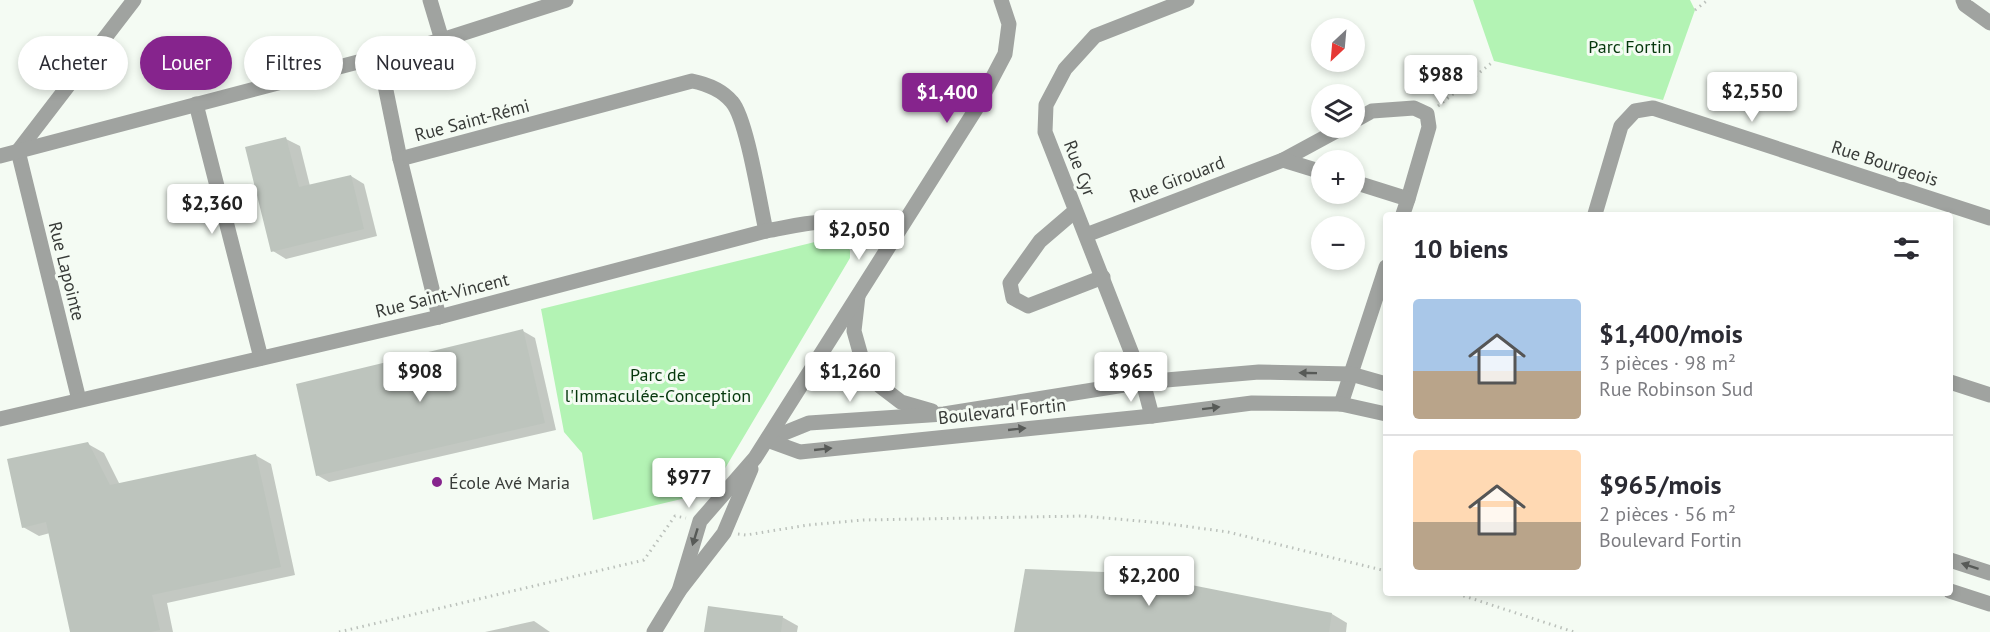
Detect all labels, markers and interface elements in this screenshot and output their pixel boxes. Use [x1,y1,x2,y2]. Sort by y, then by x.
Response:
north arrow [1311,18,1365,72]
map controls [1311,18,1365,270]
park label: Parc Fortin [1588,35,1672,58]
chip: Acheter [18,36,128,90]
chip: Louer [140,36,232,90]
chip: Filtres [244,36,343,90]
chip: Nouveau [355,36,476,90]
pin: $988 [1405,55,1477,106]
text: $988 [1418,61,1464,87]
pin: $2,550 [1703,72,1801,123]
pin: $1,400 [898,73,996,124]
text: $2,550 [1721,78,1783,104]
text: $1,400 [916,79,978,105]
button: layers [1311,84,1365,138]
street label: Rue Saint-Rémi [412,94,532,146]
street label: Rue Bourgeois [1829,135,1941,191]
street label: Rue Cyr [1059,137,1101,199]
street label: Rue Girouard [1126,150,1228,208]
button: + [1311,150,1365,204]
pin: $2,360 [163,184,261,235]
text: $2,360 [181,190,243,216]
pin: $2,050 [810,210,908,261]
text: $2,050 [828,216,890,242]
button: − [1311,216,1365,270]
street label: Rue Lapointe [44,219,90,323]
text: 10 biens [1413,232,1508,265]
icon: filters [1890,232,1923,265]
street label: Rue Saint-Vincent [373,267,511,323]
text: $1,400/mois [1599,317,1743,350]
icon: home [1461,323,1533,395]
text: 3 pièces · 98 m² [1599,350,1736,376]
pin: $908 [384,352,456,403]
pin: $1,260 [801,352,899,403]
pin: $965 [1095,352,1167,403]
text: $908 [397,358,443,384]
text: $1,260 [819,358,881,384]
text: $965 [1108,358,1154,384]
park label: Parc de l'Immaculée-Conception [565,363,751,407]
one-way arrow [1299,368,1318,378]
text: Rue Robinson Sud [1599,376,1753,402]
street label: Boulevard Fortin [937,393,1067,429]
one-way arrow [1202,404,1221,413]
one-way arrow [1008,424,1027,434]
one-way arrow [814,444,833,454]
pin: $977 [653,458,725,509]
text: $977 [666,464,712,490]
text: $965/mois [1599,468,1721,501]
place label: École Avé Maria [449,471,570,494]
icon: home [1461,474,1533,546]
marker: École Avé Maria [430,475,444,489]
text: 2 pièces · 56 m² [1599,501,1736,527]
text: Boulevard Fortin [1599,527,1742,553]
one-way arrow [690,528,699,546]
pin: $2,200 [1100,556,1198,607]
one-way arrow [1961,561,1979,571]
text: $2,200 [1118,562,1180,588]

